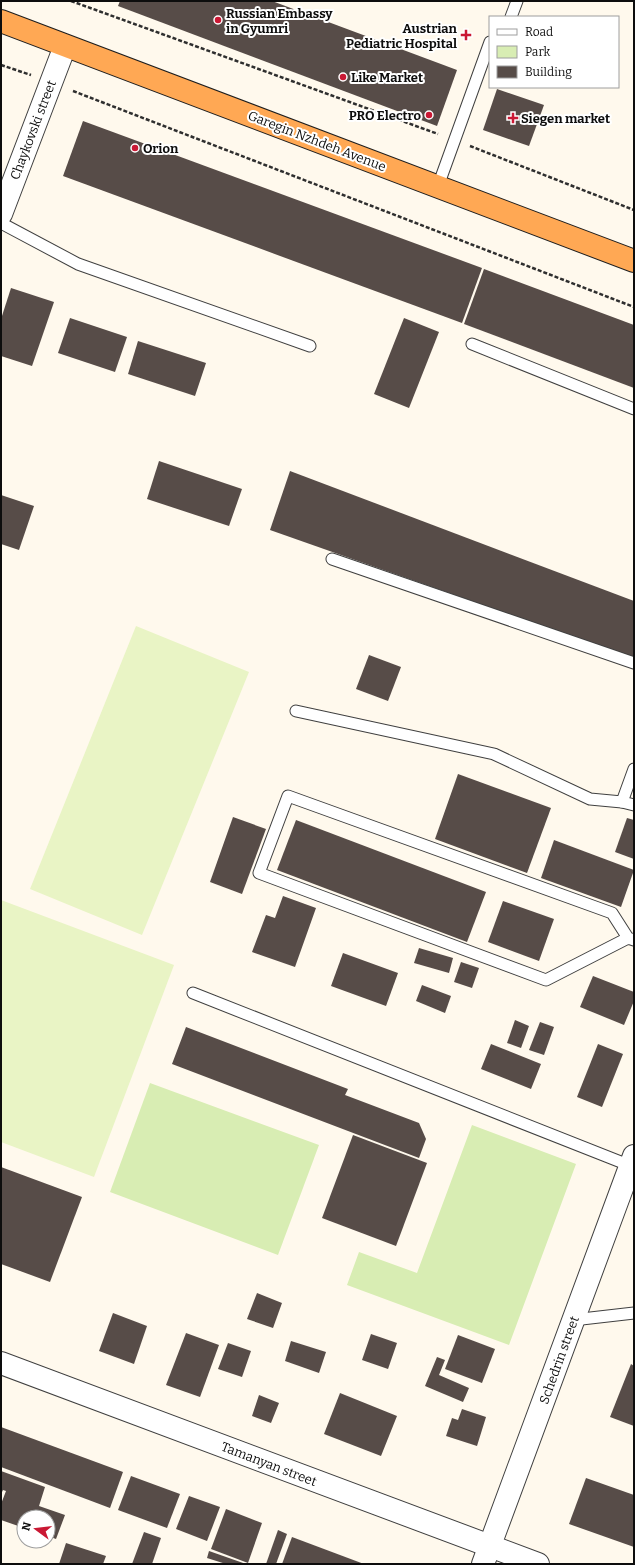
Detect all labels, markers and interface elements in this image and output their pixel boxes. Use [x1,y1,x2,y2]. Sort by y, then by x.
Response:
place label: Russian Embassy in Gyumri [226,6,333,36]
marker: Russian Embassy in Gyumri [213,15,223,25]
legend [489,16,619,88]
place label: Austrian Pediatric Hospital [346,21,458,51]
text: Road [525,25,553,39]
marker: Austrian Pediatric Hospital [460,29,472,41]
text: Park [525,45,551,59]
text: Building [525,65,572,79]
place label: Like Market [351,70,423,85]
marker: Like Market [338,72,348,82]
street label: Chaykovski street [7,78,59,182]
street label: Garegin Nzhdeh Avenue [246,108,388,174]
place label: PRO Electro [349,108,421,123]
marker: PRO Electro [424,110,434,120]
place label: Siegen market [521,111,610,126]
marker: Siegen market [508,113,518,123]
place label: Orion [143,141,179,156]
marker: Orion [130,143,140,153]
street label: Schedrin street [536,1314,582,1406]
street label: Tamanyan street [219,1439,319,1489]
north arrow [16,1509,56,1549]
text: N [19,1520,34,1532]

